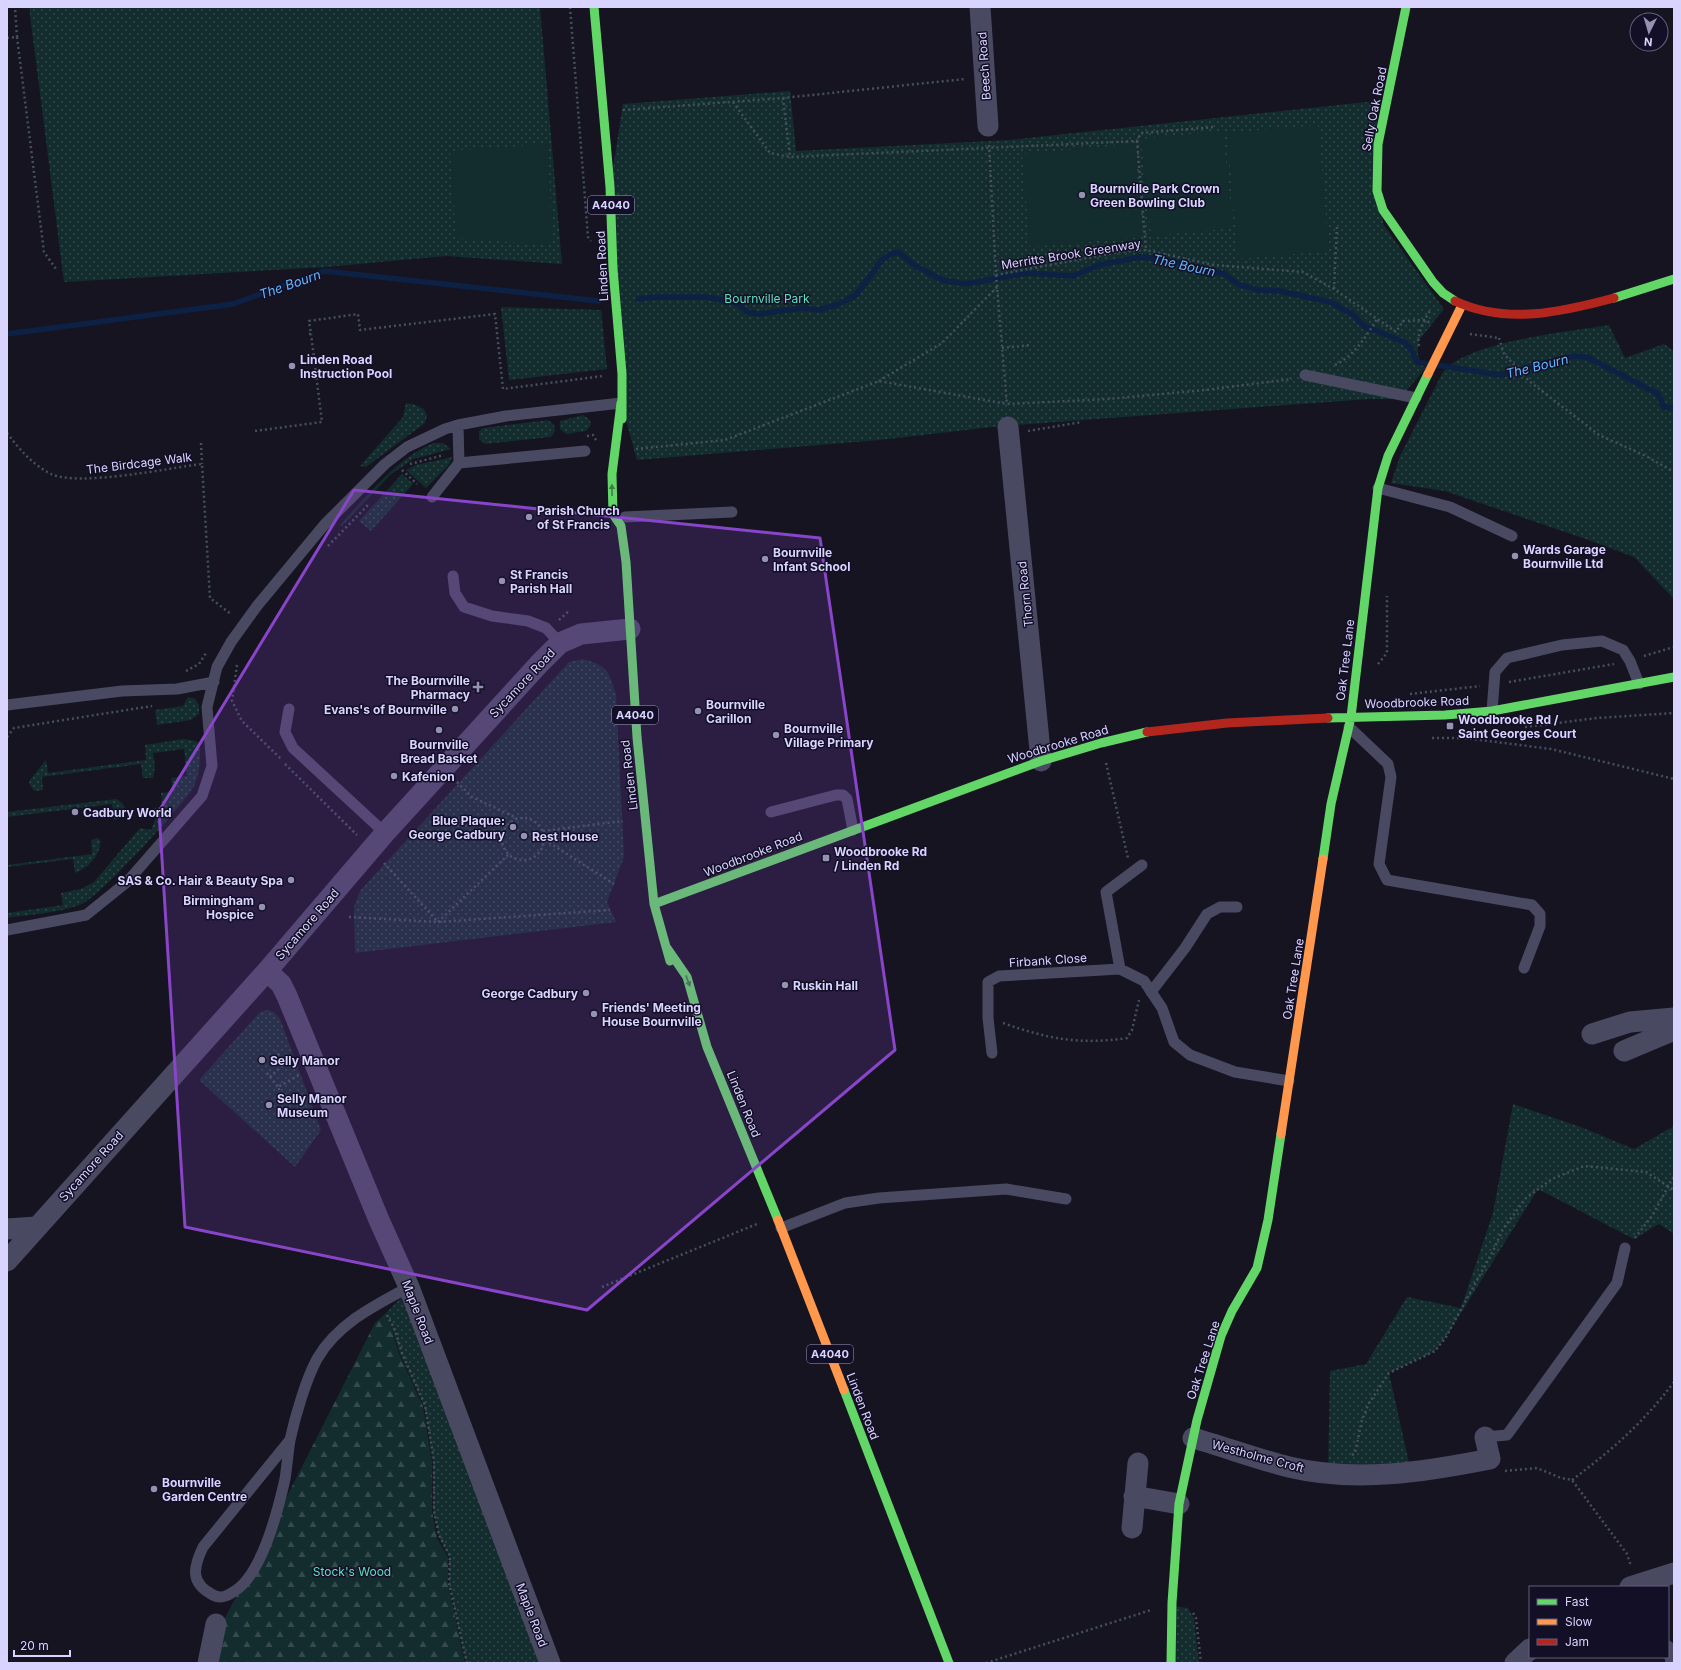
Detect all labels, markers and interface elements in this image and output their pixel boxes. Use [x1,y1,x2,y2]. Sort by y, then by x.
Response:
north arrow [1629,12,1669,52]
street label: Beech Road [974,31,994,101]
text: N [1643,35,1653,49]
street label: Selly Oak Road [1358,66,1390,152]
place label: Bournville Park Crown Green Bowling Club [1090,181,1220,210]
marker: Bournville Park Crown Green Bowling Club [1077,190,1087,200]
road number: A4040 [588,196,634,214]
street label: Linden Road [593,230,611,302]
street label: Merritts Brook Greenway [1000,236,1142,272]
water label: The Bourn [1151,251,1217,280]
water label: The Bourn [257,266,323,302]
park label: Bournville Park [724,291,810,306]
water label: The Bourn [1504,350,1570,382]
place label: Linden Road Instruction Pool [300,352,392,381]
marker: Linden Road Instruction Pool [287,361,297,371]
street label: The Birdcage Walk [85,449,193,477]
one-way arrow [609,484,616,496]
place label: Parish Church of St Francis [537,503,620,532]
marker: Parish Church of St Francis [524,512,534,522]
place label: Wards Garage Bournville Ltd [1523,542,1606,571]
place label: Bournville Infant School [773,545,850,574]
marker: Wards Garage Bournville Ltd [1510,551,1520,561]
marker: Bournville Infant School [760,554,770,564]
street label: Thorn Road [1014,560,1036,628]
place label: St Francis Parish Hall [510,567,572,596]
marker: St Francis Parish Hall [497,576,507,586]
street label: Oak Tree Lane [1333,618,1357,702]
street label: Sycamore Road [486,645,558,721]
place label: The Bournville Pharmacy [385,673,471,702]
marker: The Bournville Pharmacy [473,682,483,692]
street label: Woodbrooke Road [1364,693,1470,711]
place label: Bournville Carillon [706,697,765,726]
place label: Evans's of Bournville [324,702,447,717]
marker: Evans's of Bournville [450,704,460,714]
road number: A4040 [612,706,658,724]
marker: Bournville Carillon [693,706,703,716]
place label: Woodbrooke Rd / Saint Georges Court [1458,712,1577,741]
place label: Bournville Village Primary [784,721,874,750]
marker: Woodbrooke Rd / Saint Georges Court [1445,721,1455,731]
street label: Woodbrooke Road [1006,722,1110,766]
marker: Bournville Bread Basket [434,725,444,735]
marker: Bournville Village Primary [771,730,781,740]
place label: Bournville Bread Basket [400,737,478,766]
street label: Linden Road [617,739,641,811]
place label: Kafenion [402,769,455,784]
marker: Kafenion [389,771,399,781]
place label: Cadbury World [83,805,172,820]
marker: Cadbury World [70,807,80,817]
place label: Blue Plaque: George Cadbury [409,813,506,842]
marker: Blue Plaque: George Cadbury [508,822,518,832]
street label: Woodbrooke Road [701,828,805,880]
place label: Rest House [532,829,599,844]
marker: Rest House [519,831,529,841]
place label: Woodbrooke Rd / Linden Rd [834,844,927,873]
marker: Woodbrooke Rd / Linden Rd [821,853,831,863]
place label: SAS & Co. Hair & Beauty Spa [118,873,283,888]
marker: SAS & Co. Hair & Beauty Spa [286,875,296,885]
street label: Sycamore Road [272,885,342,963]
place label: Birmingham Hospice [183,893,254,922]
marker: Birmingham Hospice [257,902,267,912]
street label: Oak Tree Lane [1279,937,1307,1021]
street label: Firbank Close [1008,950,1088,970]
one-way arrow [685,975,691,987]
place label: Ruskin Hall [793,978,858,993]
marker: Ruskin Hall [780,980,790,990]
place label: George Cadbury [482,986,579,1001]
marker: George Cadbury [581,988,591,998]
place label: Friends' Meeting House Bournville [602,1000,702,1029]
marker: Friends' Meeting House Bournville [589,1009,599,1019]
place label: Selly Manor [270,1053,340,1068]
marker: Selly Manor [257,1055,267,1065]
street label: Linden Road [724,1068,764,1140]
place label: Selly Manor Museum [277,1091,347,1120]
marker: Selly Manor Museum [264,1100,274,1110]
street label: Sycamore Road [56,1128,126,1204]
street label: Maple Road [399,1278,437,1346]
street label: Oak Tree Lane [1183,1319,1223,1401]
road number: A4040 [807,1345,853,1363]
street label: Linden Road [843,1370,883,1442]
street label: Westholme Croft [1210,1436,1306,1476]
place label: Bournville Garden Centre [162,1475,247,1504]
marker: Bournville Garden Centre [149,1484,159,1494]
park label: Stock's Wood [313,1564,391,1579]
street label: Maple Road [513,1581,551,1649]
legend [1529,1586,1669,1658]
text: Fast [1565,1594,1589,1609]
text: Slow [1565,1614,1593,1629]
scale bar [14,1632,70,1658]
text: Jam [1565,1634,1589,1649]
text: 20 m [20,1638,49,1653]

